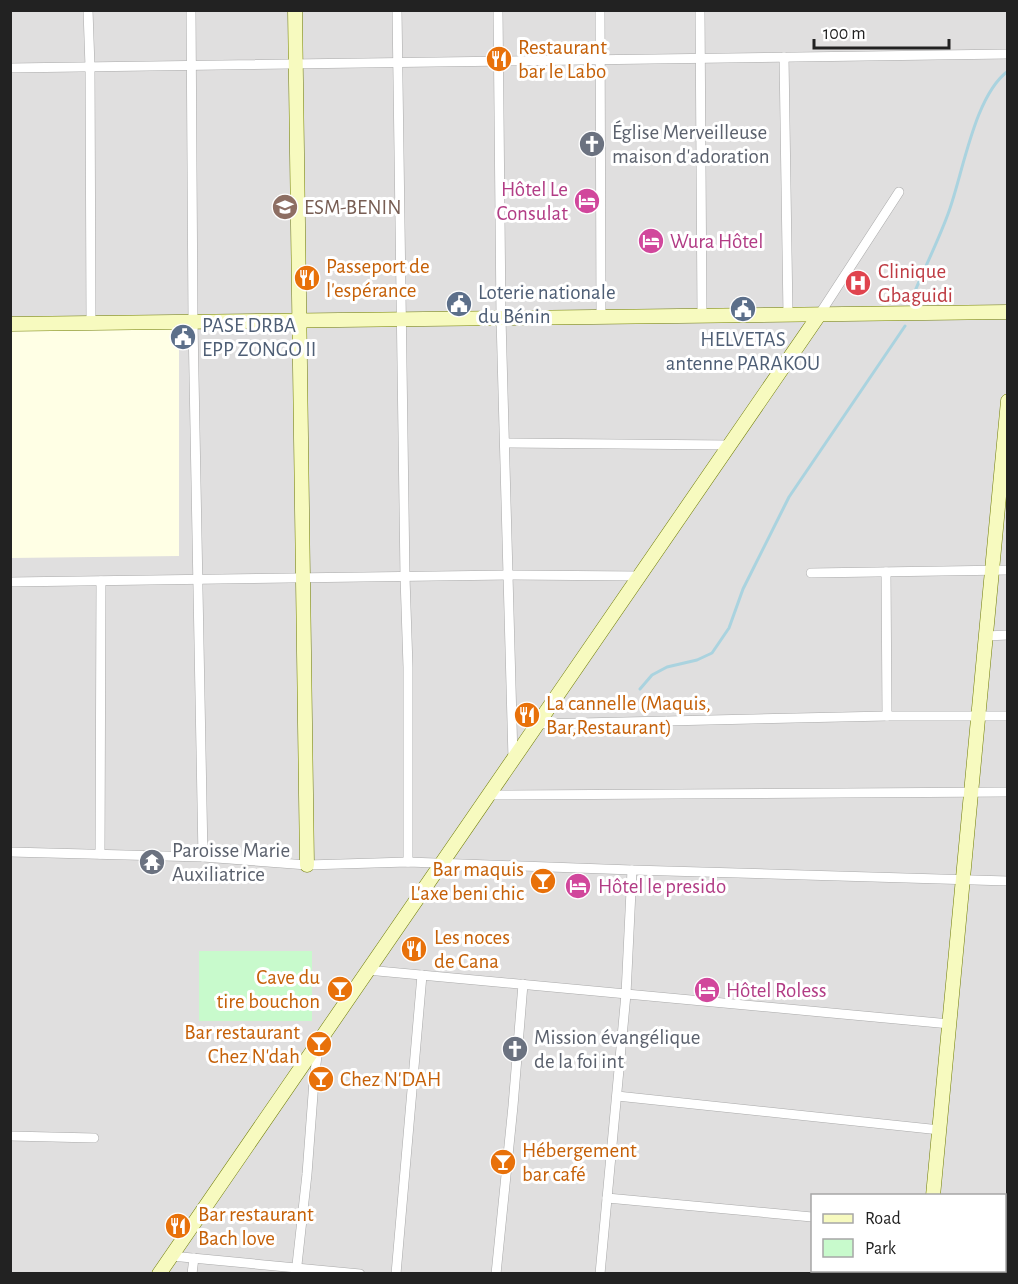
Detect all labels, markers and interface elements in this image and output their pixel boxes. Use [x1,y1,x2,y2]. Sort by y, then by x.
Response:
scale bar [814,12,949,50]
text: 100 m [823,25,866,43]
place label: Restaurant bar le Labo [518,37,607,82]
restaurant icon: Restaurant bar le Labo [484,44,514,74]
place label: Église Merveilleuse maison d'adoration [612,120,770,167]
church icon: Église Merveilleuse maison d'adoration [577,129,607,159]
place label: Hôtel Le Consulat [496,179,568,224]
hotel icon: Hôtel Le Consulat [572,186,602,216]
school or university icon: ESM-BENIN [270,192,300,222]
place label: ESM-BENIN [304,197,402,218]
hotel icon: Wura Hôtel [636,226,666,256]
place label: Wura Hôtel [670,231,763,252]
place label: Passeport de l'espérance [326,256,430,301]
place label: Clinique Gbaguidi [878,261,953,306]
restaurant icon: Passeport de l'espérance [292,263,322,293]
hospital icon: Clinique Gbaguidi [843,268,873,298]
place label: Loterie nationale du Bénin [478,282,616,327]
public building icon: Loterie nationale du Bénin [444,289,474,319]
public building icon: HELVETAS antenne PARAKOU [728,294,758,324]
place label: PASE DRBA EPP ZONGO II [202,315,317,360]
public building icon: PASE DRBA EPP ZONGO II [168,322,198,352]
place label: HELVETAS antenne PARAKOU [666,329,820,374]
place label: La cannelle (Maquis, Bar,Restaurant) [546,693,711,738]
restaurant icon: La cannelle (Maquis, Bar,Restaurant) [512,700,542,730]
place label: Paroisse Marie Auxiliatrice [172,840,290,885]
temple icon: Paroisse Marie Auxiliatrice [137,847,167,877]
place label: Bar maquis L'axe beni chic [410,859,524,904]
bar icon: Bar maquis L'axe beni chic [528,866,558,896]
hotel icon: Hôtel le presido [563,871,593,901]
place label: Hôtel le presido [598,876,726,897]
place label: Les noces de Cana [434,927,510,972]
restaurant icon: Les noces de Cana [399,934,429,964]
place label: Cave du tire bouchon [217,967,320,1012]
bar icon: Cave du tire bouchon [325,974,355,1004]
hotel icon: Hôtel Roless [692,975,722,1005]
place label: Hôtel Roless [726,980,827,1001]
place label: Bar restaurant Chez N'dah [184,1022,300,1067]
place label: Mission évangélique de la foi int [534,1027,701,1072]
bar icon: Bar restaurant Chez N'dah [304,1029,334,1059]
church icon: Mission évangélique de la foi int [500,1034,530,1064]
bar icon: Chez N'DAH [306,1064,336,1094]
place label: Chez N'DAH [340,1069,441,1090]
place label: Hébergement bar café [522,1140,637,1185]
bar icon: Hébergement bar café [488,1147,518,1177]
legend [811,1194,1006,1272]
place label: Bar restaurant Bach love [198,1204,314,1249]
text: Road [865,1210,901,1228]
restaurant icon: Bar restaurant Bach love [163,1211,193,1241]
text: Park [865,1240,897,1258]

